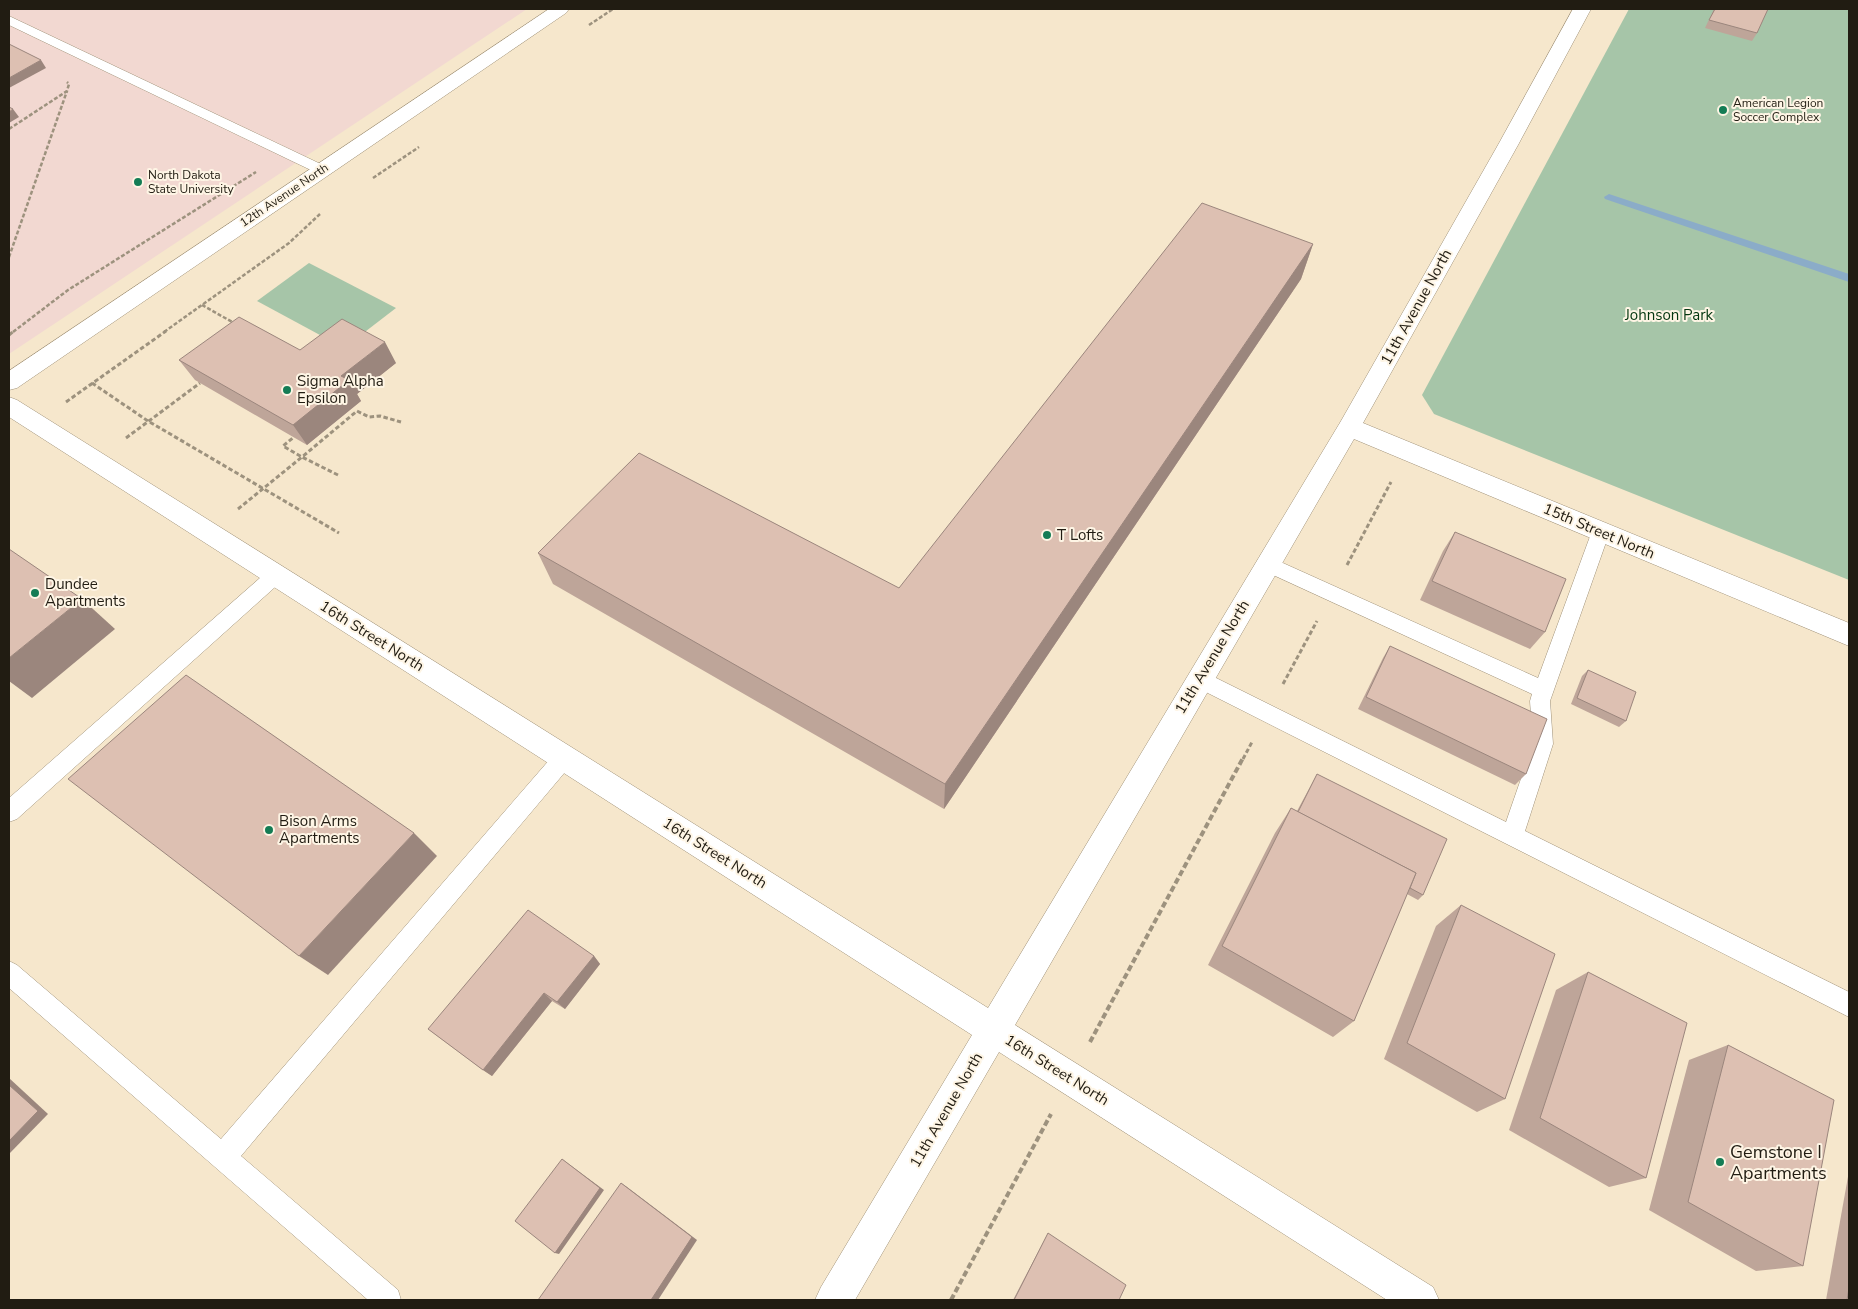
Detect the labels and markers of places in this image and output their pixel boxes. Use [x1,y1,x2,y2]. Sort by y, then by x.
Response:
place label: American Legion Soccer Complex [1733,95,1823,125]
marker: American Legion Soccer Complex [1717,104,1729,116]
place label: North Dakota State University [148,167,234,197]
marker: North Dakota State University [132,176,144,188]
place label: Sigma Alpha Epsilon [297,371,384,408]
marker: Sigma Alpha Epsilon [281,384,293,396]
place label: T Lofts [1057,525,1103,545]
marker: T Lofts [1041,529,1053,541]
place label: Dundee Apartments [45,574,125,611]
marker: Dundee Apartments [29,587,41,599]
place label: Bison Arms Apartments [279,811,359,848]
marker: Bison Arms Apartments [263,824,275,836]
place label: Gemstone I Apartments [1730,1140,1827,1185]
marker: Gemstone I Apartments [1714,1156,1726,1168]

